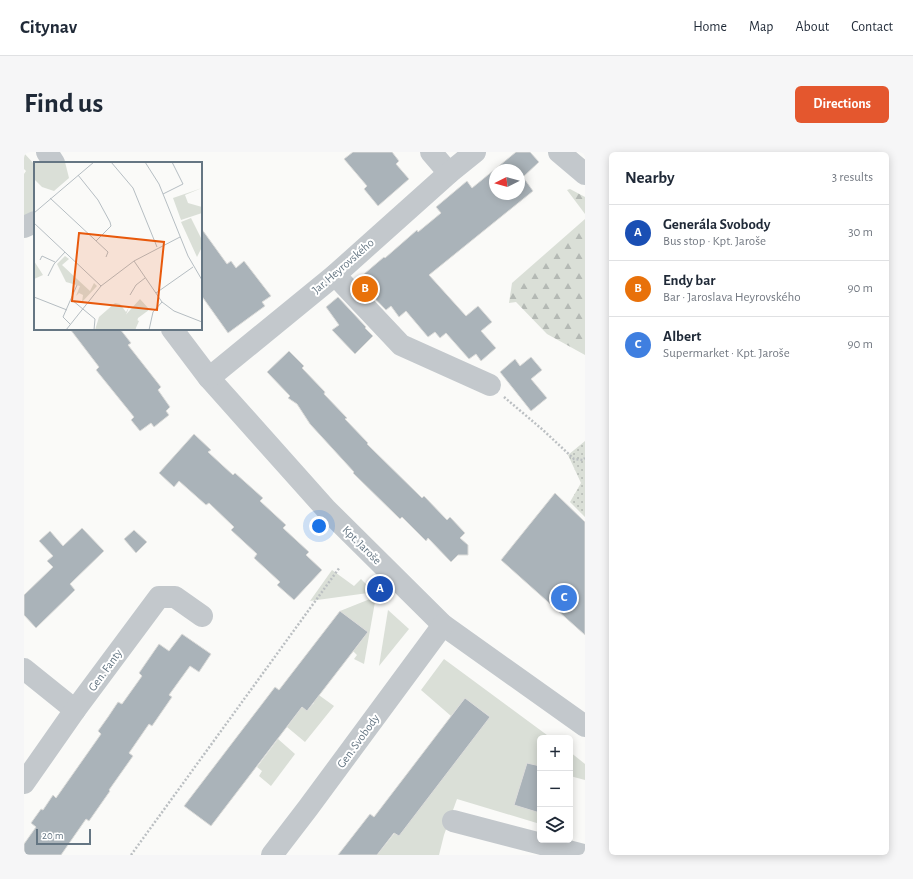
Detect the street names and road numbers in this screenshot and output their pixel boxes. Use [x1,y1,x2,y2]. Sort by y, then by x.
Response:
street label: Jar. Heyrovského [310,236,377,297]
street label: Kpt. Jaroše [340,523,384,567]
street label: Gen. Fanty [86,647,125,694]
street label: Gen. Svobody [335,712,382,771]

